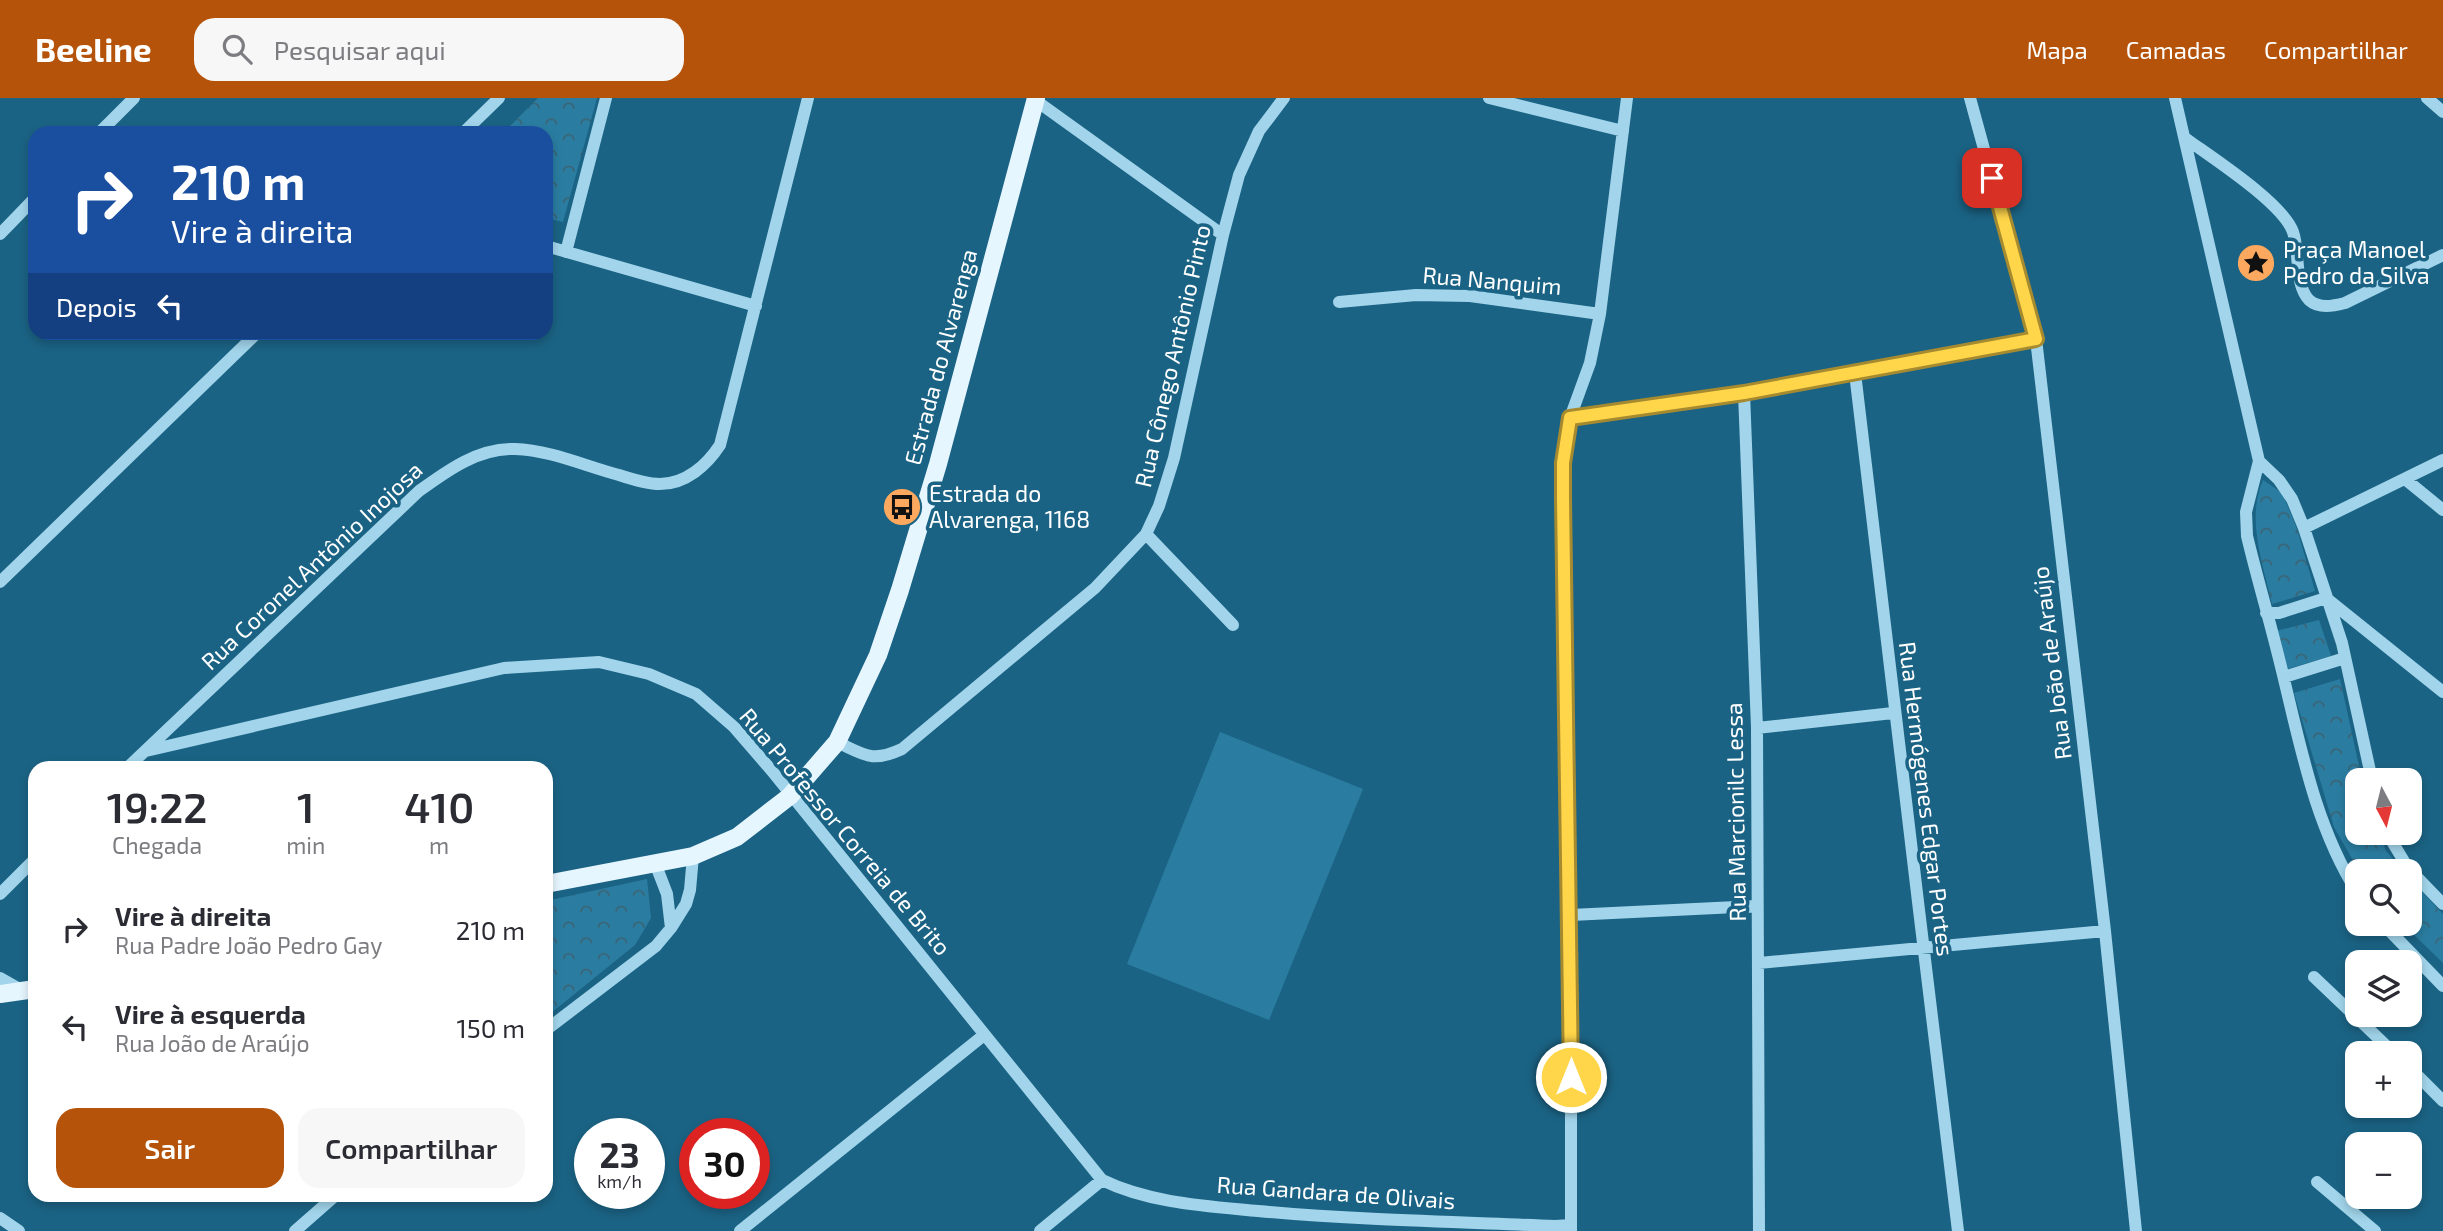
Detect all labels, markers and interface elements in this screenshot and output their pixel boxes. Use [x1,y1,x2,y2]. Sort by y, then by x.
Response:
search box [194,18,684,81]
text: Beeline [35,29,152,69]
icon: search [218,30,256,68]
text: Pesquisar aqui [274,34,446,65]
text: Mapa [2026,35,2088,64]
text: Camadas [2126,35,2226,64]
text: Compartilhar [2264,35,2408,64]
pin [1962,148,2022,208]
text: 210 m [171,151,305,210]
icon: right [56,154,147,245]
icon: arrive [1973,159,2011,197]
text: Vire à direita [171,211,353,249]
street label: Rua Cônego Antônio Pinto [1128,222,1216,490]
place label: Praça Manoel Pedro da Silva [2283,235,2430,289]
place icon: Praça Manoel Pedro da Silva [2235,242,2277,284]
street label: Estrada do Alvarenga [898,246,982,468]
street label: Rua Nanquim [1421,260,1563,300]
icon: left [151,287,189,325]
text: Depois [56,291,137,322]
street label: Rua Coronel Antônio Inojosa [195,455,428,675]
place label: Estrada do Alvarenga, 1168 [929,479,1090,533]
bus stop icon: Estrada do Alvarenga, 1168 [881,486,923,528]
street label: Rua João de Araújo [2025,565,2077,761]
street label: Rua Hermógenes Edgar Portes [1894,640,1960,958]
street label: Rua Professor Correia de Brito [734,702,957,960]
street label: Rua Marcionilc Lessa [1719,702,1751,922]
north arrow [2345,768,2422,845]
map controls [2345,768,2422,1209]
text: 19:22 [107,781,207,831]
text: 1 [297,781,315,831]
text: 410 [404,781,474,831]
text: Chegada [112,831,202,859]
text: min [286,831,325,859]
text: m [429,831,449,859]
button: search [2345,859,2422,936]
text: Vire à direita [115,900,271,931]
icon: right [56,910,94,948]
text: 210 m [456,914,525,945]
text: Rua Padre João Pedro Gay [115,931,382,959]
button: layers [2345,950,2422,1027]
text: Vire à esquerda [115,998,306,1029]
icon: left [56,1008,94,1046]
text: 150 m [456,1012,525,1043]
text: Rua João de Araújo [115,1029,310,1057]
position arrow [1534,1040,1608,1114]
button: + [2345,1041,2422,1118]
button: Sair [56,1108,284,1188]
button: Compartilhar [298,1108,525,1188]
speed limit sign: 30 [679,1118,770,1209]
button: − [2345,1132,2422,1209]
text: 23 [599,1133,640,1175]
text: km/h [597,1170,642,1192]
street label: Rua Gandara de Olivais [1216,1170,1456,1214]

